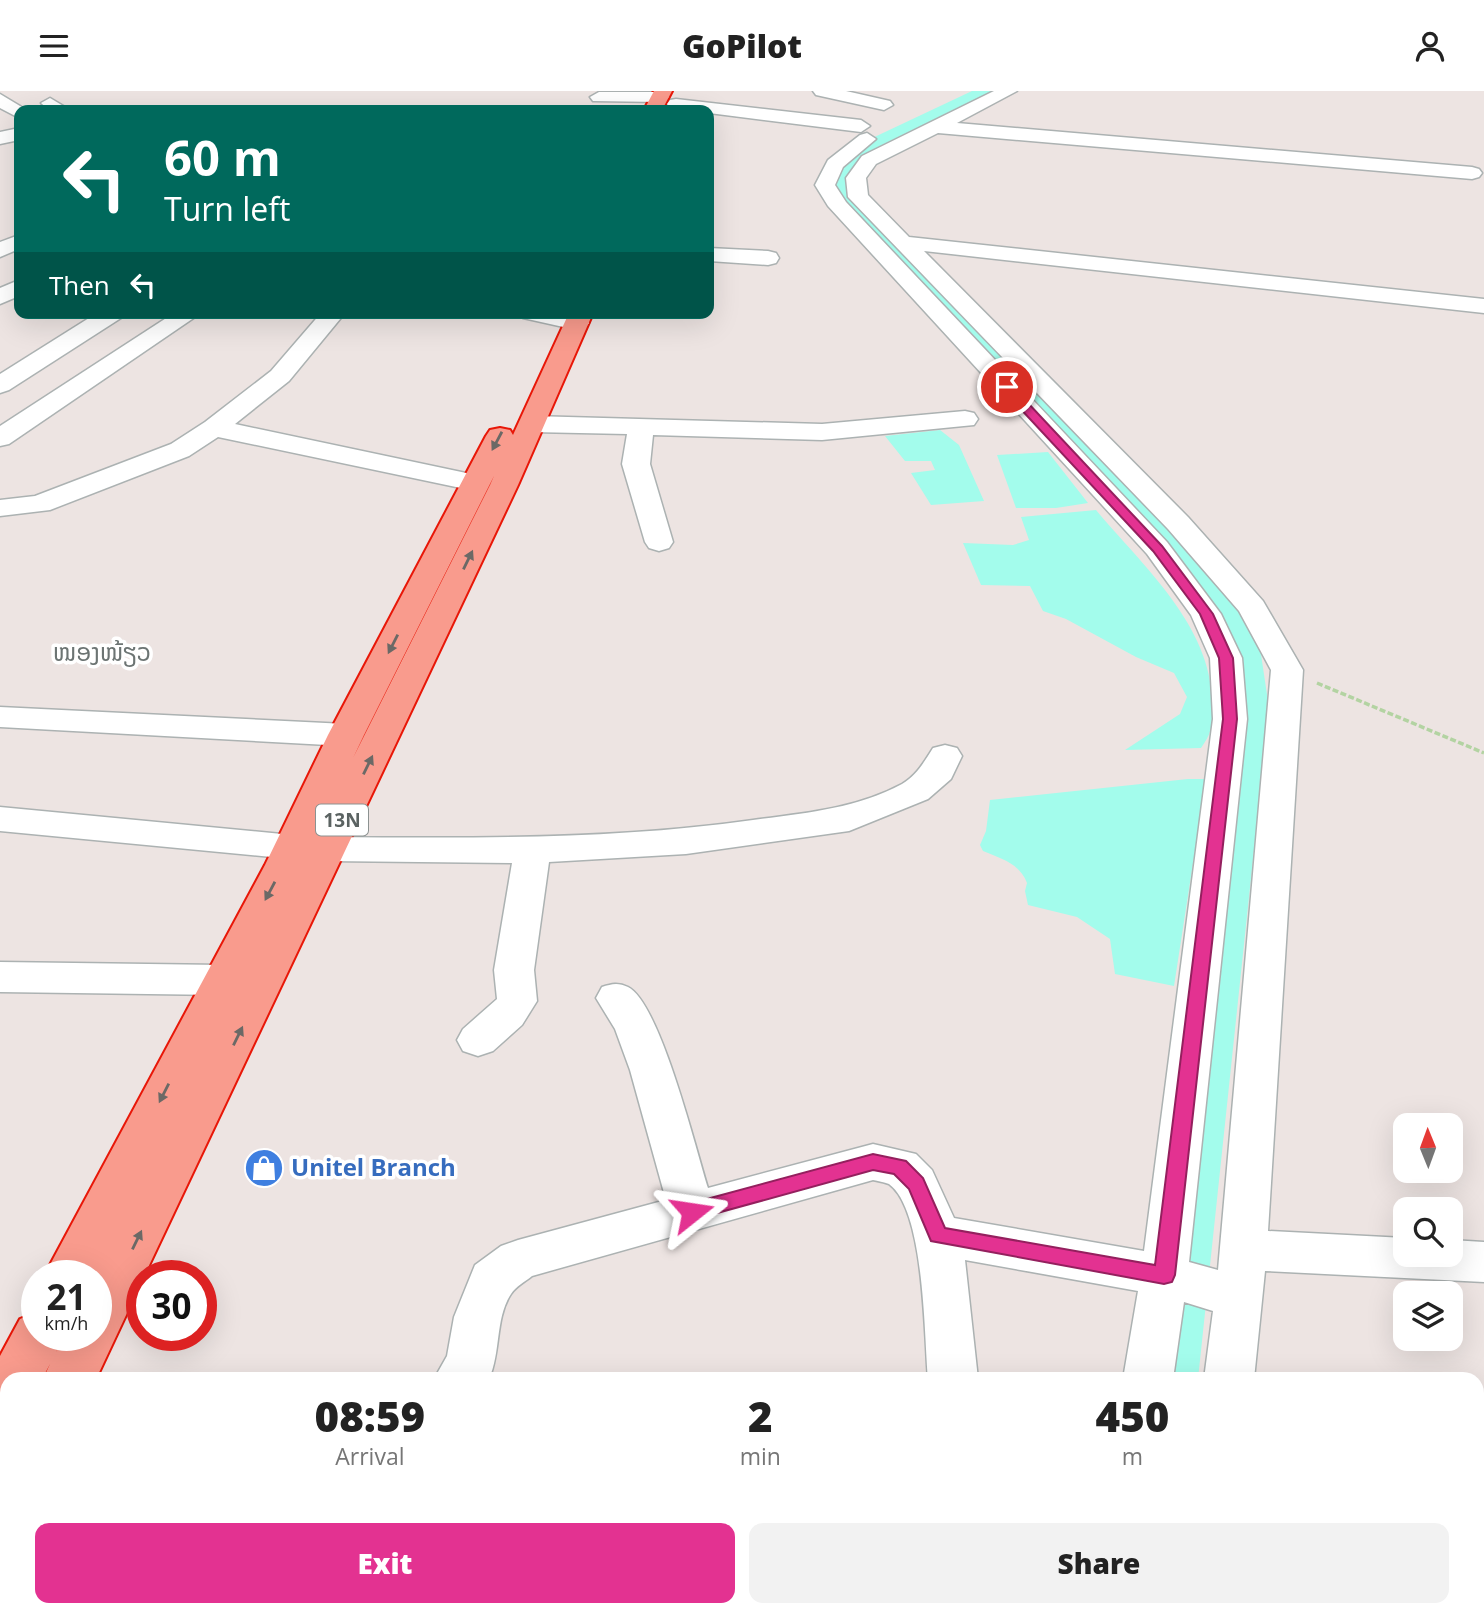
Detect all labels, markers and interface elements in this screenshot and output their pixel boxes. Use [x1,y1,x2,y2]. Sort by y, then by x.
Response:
text: GoPilot [682,24,802,67]
icon: menu [35,27,73,65]
icon: person [1411,27,1449,65]
text: 60 m [164,124,281,190]
icon: left [49,133,140,224]
text: Turn left [164,187,290,230]
icon: left [124,266,162,304]
text: Then [49,267,110,303]
pin [977,357,1037,417]
icon: arrive [988,368,1026,406]
one-way arrow [491,432,503,452]
one-way arrow [462,550,473,571]
one-way arrow [387,634,398,654]
district label: ໜອງໜ້ຽວ [53,635,151,668]
one-way arrow [362,755,374,775]
road number: 13N [316,805,368,835]
one-way arrow [264,882,276,901]
one-way arrow [232,1026,243,1046]
one-way arrow [158,1083,170,1103]
north arrow [1393,1113,1463,1183]
map controls [1393,1113,1463,1351]
shop icon: Unitel Branch [243,1147,285,1189]
place label: Unitel Branch [291,1150,456,1183]
position arrow [655,1175,729,1249]
button: search [1393,1197,1463,1267]
one-way arrow [132,1230,143,1250]
speed limit sign: 30 [126,1260,217,1351]
text: 21 [46,1273,87,1320]
button: layers [1393,1281,1463,1351]
text: km/h [45,1311,88,1335]
text: 08:59 [315,1387,425,1444]
text: 2 [748,1387,773,1444]
text: 450 [1096,1387,1169,1444]
text: Arrival [335,1440,405,1472]
text: min [740,1440,781,1472]
text: m [1122,1440,1143,1472]
button: Exit [35,1523,735,1603]
button: Share [749,1523,1449,1603]

